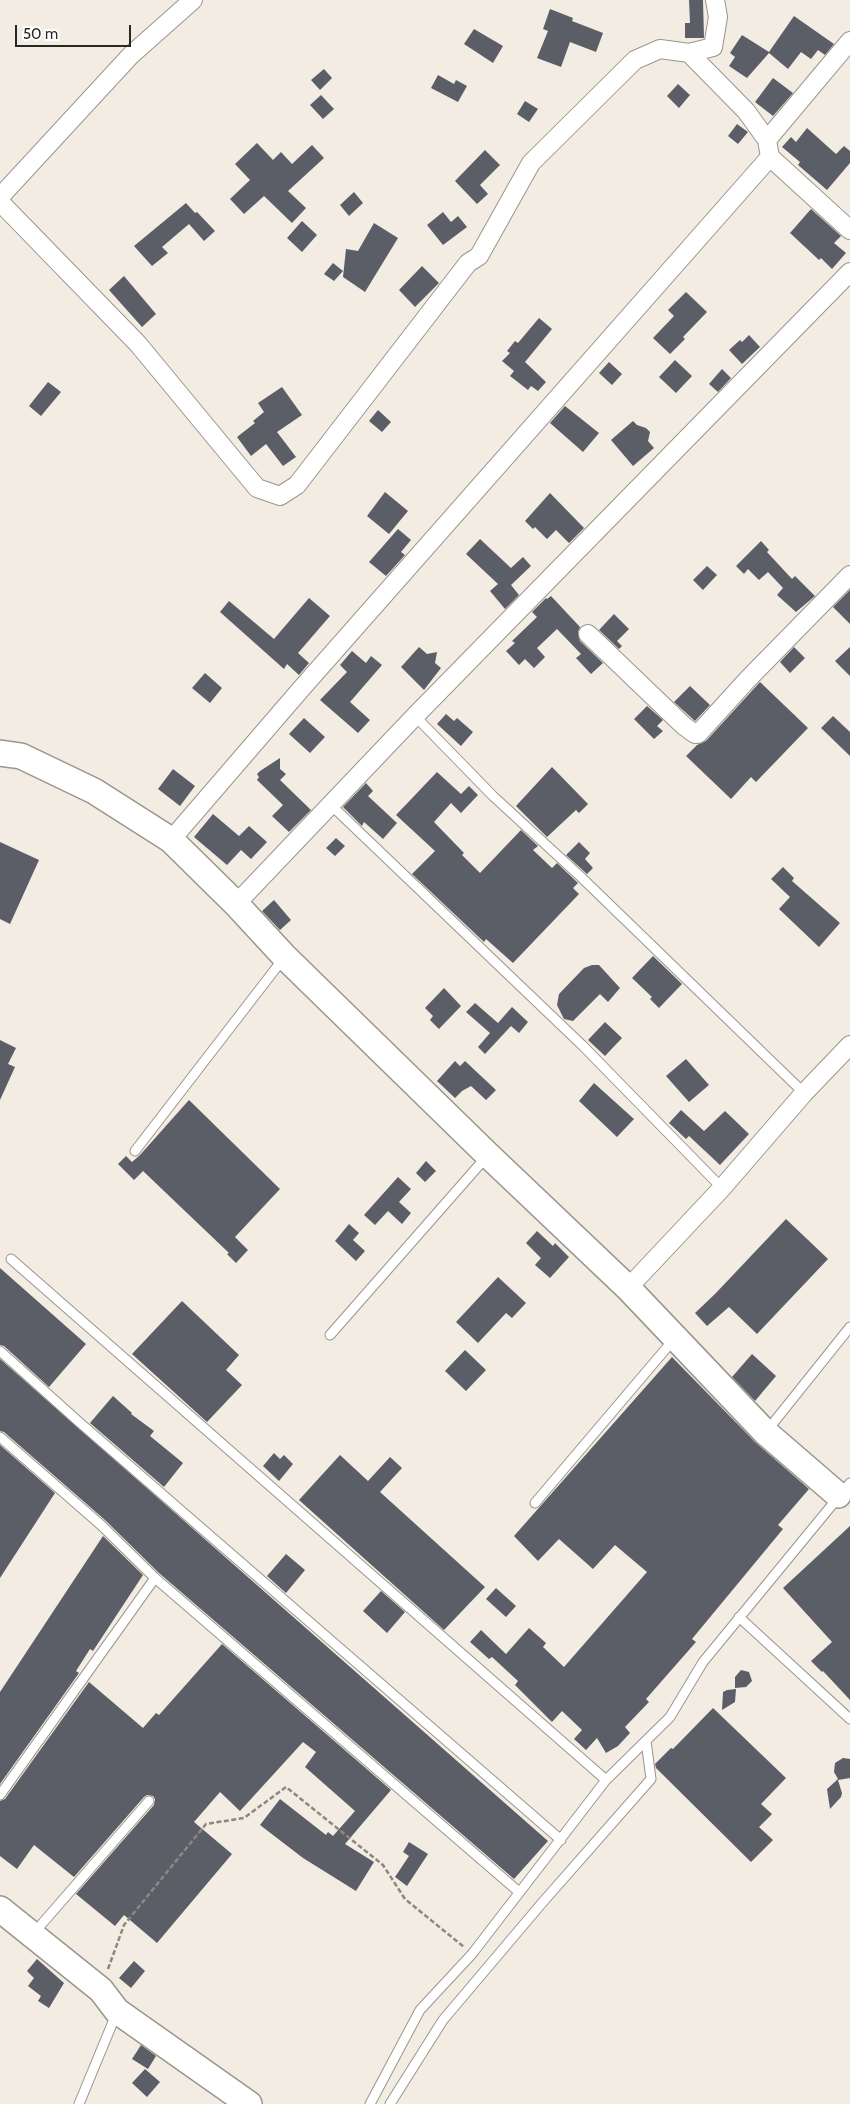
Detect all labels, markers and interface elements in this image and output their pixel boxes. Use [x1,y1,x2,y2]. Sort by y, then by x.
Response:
scale bar [18,15,134,47]
text: 50 m [23,25,58,43]

